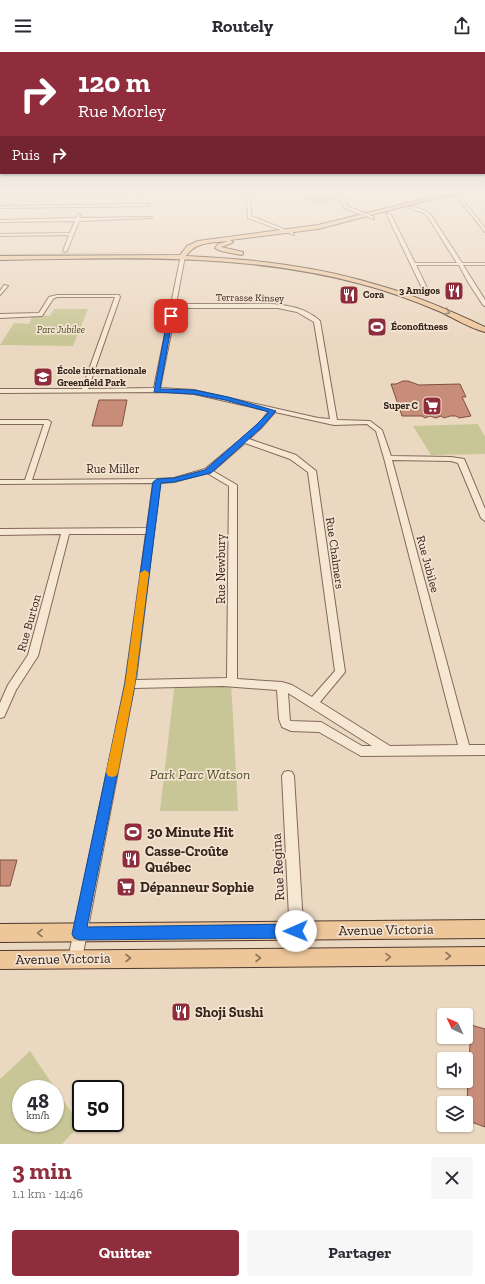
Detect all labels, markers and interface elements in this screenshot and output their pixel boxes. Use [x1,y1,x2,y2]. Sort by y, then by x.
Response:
icon: menu [12,15,34,37]
text: Routely [212,15,273,37]
icon: share [451,15,473,37]
text: 120 m [78,66,150,99]
icon: right [12,68,64,120]
text: Rue Morley [78,100,166,122]
icon: right [48,144,70,166]
text: Puis [12,146,40,164]
restaurant icon: 3 Amigos [443,280,465,302]
restaurant icon: Cora [338,284,360,306]
place label: 3 Amigos [399,285,440,297]
place label: Cora [363,289,384,301]
street label: Terrasse Kinsey [216,291,285,305]
pin [154,299,188,333]
icon: arrive [160,305,182,327]
one-way arrow [444,308,451,316]
sports icon: Éconofitness [366,316,388,338]
place label: Éconofitness [391,321,448,333]
park label: Parc Jubilee [37,324,85,336]
place label: École internationale Greenfield Park [57,365,147,389]
school or university icon: École internationale Greenfield Park [32,366,54,388]
supermarket icon: Super C [421,395,443,417]
place label: Super C [383,400,419,412]
street label: Rue Miller [86,462,140,476]
street label: Rue Chalmers [323,516,347,590]
street label: Rue Newbury [214,533,228,604]
street label: Rue Jubilee [414,534,442,594]
street label: Rue Burton [14,593,44,653]
park label: Park Parc Watson [150,766,250,783]
sports icon: 30 Minute Hit [122,821,144,843]
place label: 30 Minute Hit [147,824,234,841]
street label: Rue Regina [268,833,288,901]
place label: Casse-Croûte Québec [145,843,228,876]
restaurant icon: Casse-Croûte Québec [120,848,142,870]
supermarket icon: Dépanneur Sophie [115,876,137,898]
place label: Dépanneur Sophie [140,879,254,896]
position arrow [275,910,317,952]
street label: Avenue Victoria [338,921,434,939]
one-way arrow [37,929,43,937]
street label: Avenue Victoria [15,950,111,968]
one-way arrow [445,952,451,960]
one-way arrow [385,953,391,961]
one-way arrow [125,954,131,962]
one-way arrow [255,954,261,962]
restaurant icon: Shoji Sushi [170,1001,192,1023]
place label: Shoji Sushi [195,1004,264,1021]
north arrow [437,1008,473,1044]
map controls [437,1008,473,1132]
button: sound [437,1052,473,1088]
speed limit sign: 50 [72,1080,124,1132]
text: 48 [27,1089,49,1113]
button: layers [437,1096,473,1132]
text: km/h [27,1110,49,1122]
text: 3 min [12,1156,72,1185]
button: close [431,1157,473,1199]
text: 1.1 km · 14:46 [12,1186,83,1201]
button: Quitter [12,1230,239,1276]
button: Partager [247,1230,473,1276]

